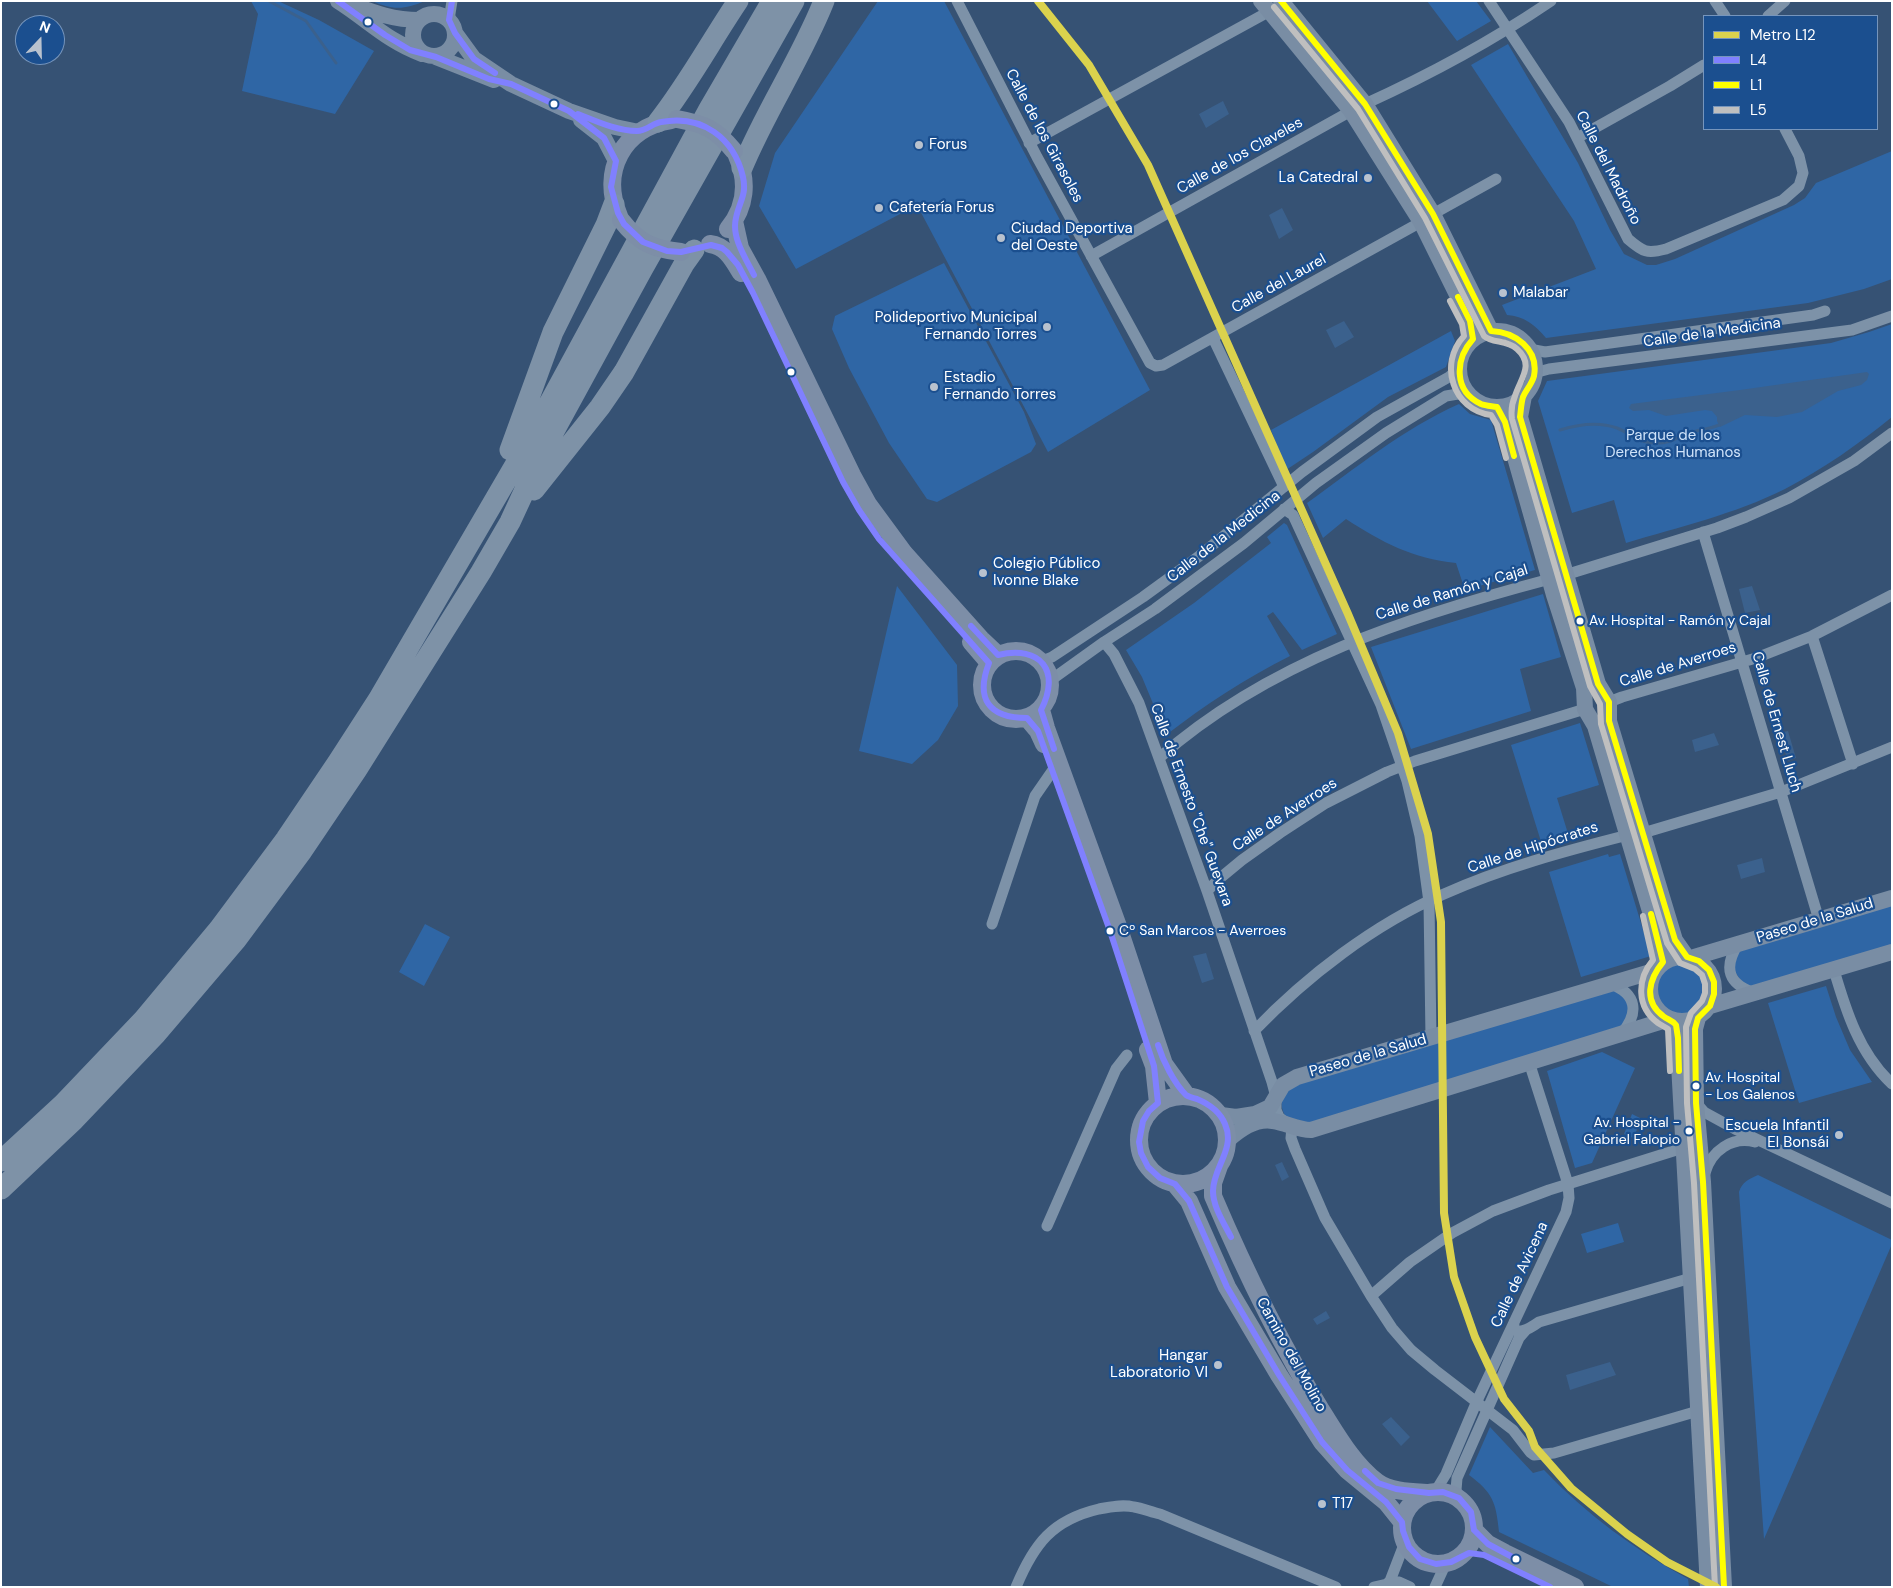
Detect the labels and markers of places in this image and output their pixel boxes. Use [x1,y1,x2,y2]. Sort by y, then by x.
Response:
unlabelled marker [363,17,373,27]
unlabelled marker [549,99,559,109]
place label: Forus [929,136,967,154]
marker: Forus [913,139,925,151]
place label: La Catedral [1279,169,1358,187]
marker: La Catedral [1362,172,1374,184]
place label: Cafetería Forus [889,199,994,217]
marker: Cafetería Forus [873,202,885,214]
place label: Ciudad Deportiva del Oeste [1011,220,1133,255]
marker: Ciudad Deportiva del Oeste [995,232,1007,244]
place label: Malabar [1513,284,1568,302]
marker: Malabar [1497,287,1509,299]
place label: Polideportivo Municipal Fernando Torres [875,309,1037,344]
marker: Polideportivo Municipal Fernando Torres [1041,321,1053,333]
unlabelled marker [786,367,796,377]
place label: Estadio Fernando Torres [944,369,1056,404]
marker: Estadio Fernando Torres [928,381,940,393]
place label: Colegio Público Ivonne Blake [993,555,1100,590]
marker: Colegio Público Ivonne Blake [977,567,989,579]
place label: Av. Hospital - Ramón y Cajal [1589,613,1771,629]
marker: Av. Hospital - Ramón y Cajal [1575,616,1585,626]
place label: Cº San Marcos - Averroes [1119,923,1286,939]
marker: Cº San Marcos - Averroes [1105,926,1115,936]
place label: Av. Hospital - Los Galenos [1705,1070,1795,1102]
marker: Av. Hospital - Los Galenos [1691,1081,1701,1091]
place label: Av. Hospital - Gabriel Falopio [1583,1115,1680,1148]
place label: Escuela Infantil El Bonsái [1725,1117,1829,1152]
marker: Av. Hospital - Gabriel Falopio [1684,1126,1694,1136]
marker: Escuela Infantil El Bonsái [1833,1129,1845,1141]
place label: Hangar Laboratorio VI [1110,1347,1208,1382]
marker: Hangar Laboratorio VI [1212,1359,1224,1371]
place label: T17 [1332,1495,1353,1513]
marker: T17 [1316,1498,1328,1510]
unlabelled marker [1511,1554,1521,1564]

